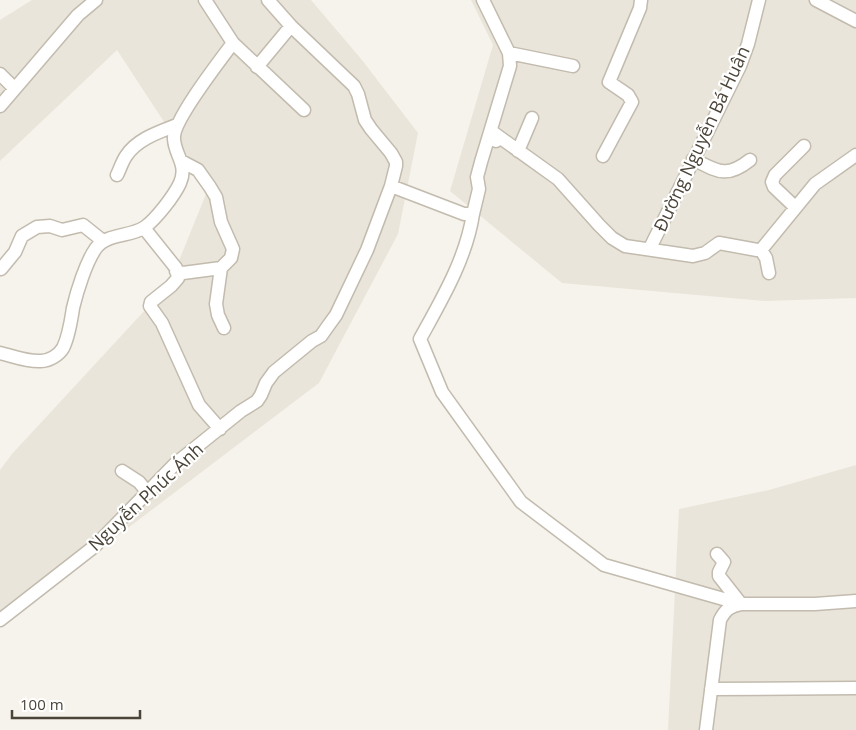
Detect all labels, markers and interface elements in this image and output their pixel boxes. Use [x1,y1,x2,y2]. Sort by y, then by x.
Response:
street label: Đường Nguyễn Bá Huân [647,42,755,235]
street label: Nguyễn Phúc Ánh [83,437,208,556]
scale bar [12,688,140,720]
text: 100 m [20,694,64,714]

